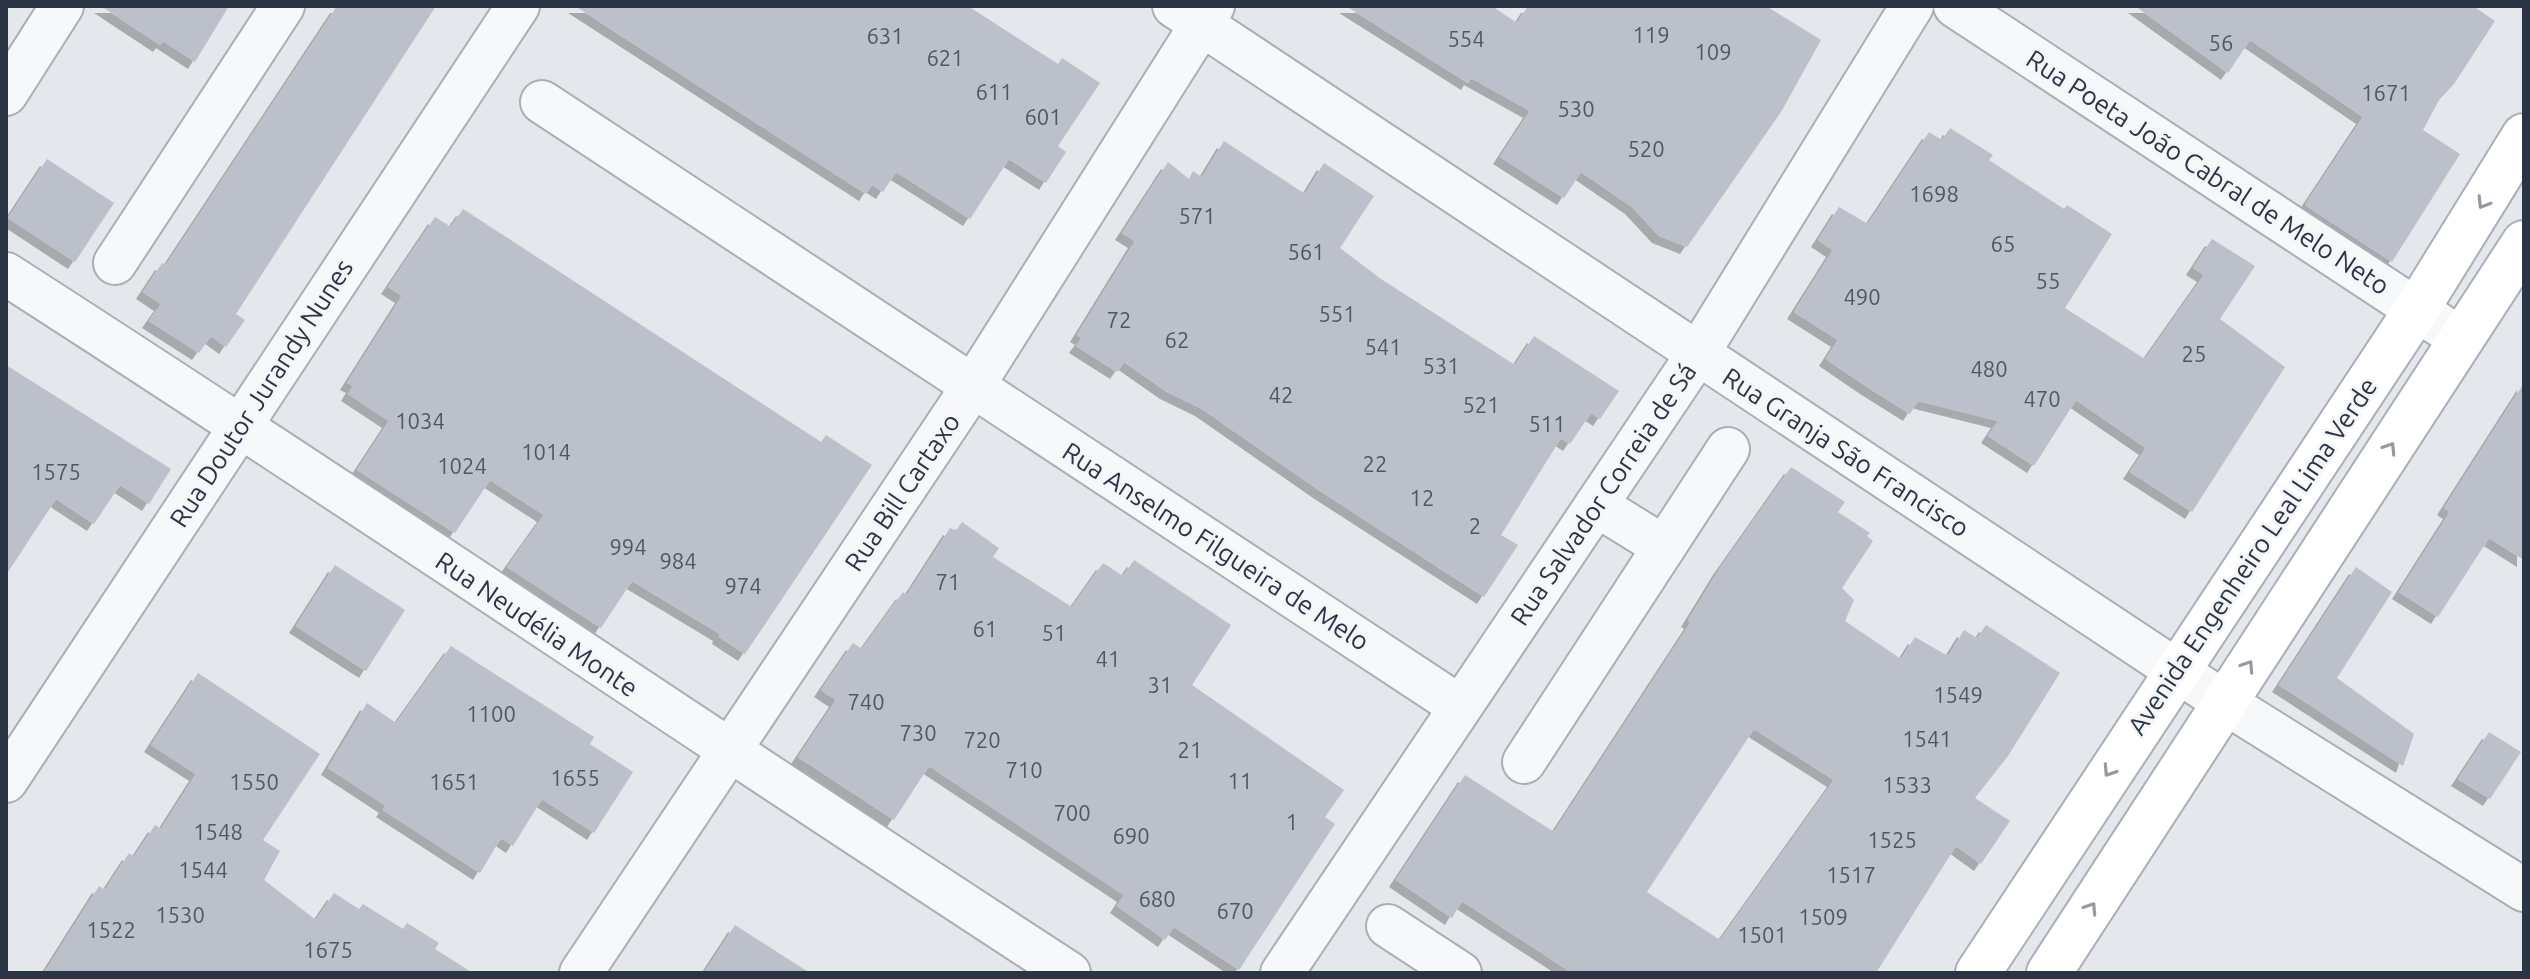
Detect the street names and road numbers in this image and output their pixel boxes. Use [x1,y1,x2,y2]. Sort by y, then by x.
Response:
street label: Rua Poeta João Cabral de Melo Neto [2021,44,2395,300]
street label: Rua Doutor Jurandy Nunes [164,254,358,532]
street label: Rua Salvador Correia de Sá [1504,357,1702,631]
street label: Rua Granja São Francisco [1717,362,1975,542]
street label: Avenida Engenheiro Leal Lima Verde [2122,372,2382,740]
street label: Rua Bill Cartaxo [839,408,965,576]
street label: Rua Anselmo Filgueira de Melo [1058,436,1374,656]
street label: Rua Neudélia Monte [431,546,643,702]

